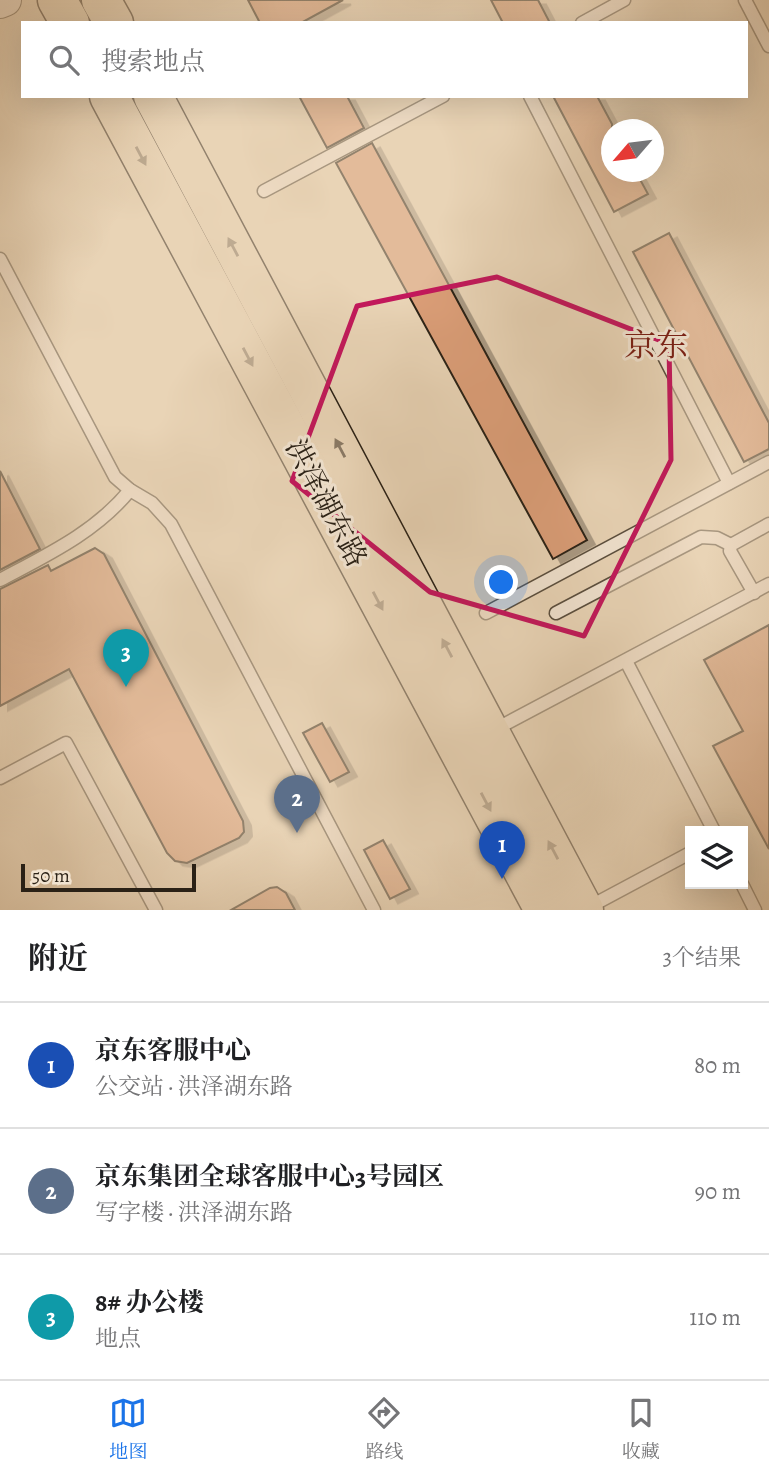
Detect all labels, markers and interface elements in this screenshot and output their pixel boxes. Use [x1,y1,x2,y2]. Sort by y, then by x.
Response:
search box [21,21,748,98]
icon: search [45,41,83,79]
text: 搜索地点 [101,44,205,79]
north arrow [601,119,664,182]
one-way arrow [135,147,147,166]
one-way arrow [227,237,239,257]
district label: 京东 [624,323,688,367]
one-way arrow [242,347,254,367]
street label: 洪泽湖东路 [276,432,376,574]
one-way arrow [334,437,346,457]
your location [484,565,518,599]
one-way arrow [373,591,384,611]
pin: 3 [103,629,149,687]
one-way arrow [441,638,453,658]
pin: 2 [274,775,320,833]
one-way arrow [479,792,491,812]
pin: 1 [479,821,525,879]
map controls [685,826,748,889]
button: layers [685,826,748,889]
one-way arrow [547,839,559,859]
scale bar [21,861,196,893]
text: 50 m [32,863,70,889]
text: 附近 [28,938,88,978]
text: 3个结果 [662,942,741,973]
text: 京东客服中心 [95,1033,251,1068]
text: 1 [47,1050,55,1081]
text: 80 m [694,1050,741,1081]
text: 公交站 · 洪泽湖东路 [95,1071,293,1102]
text: 京东集团全球客服中心3号园区 [95,1159,444,1194]
text: 2 [45,1176,57,1207]
text: 90 m [695,1176,741,1207]
text: 写字楼 · 洪泽湖东路 [95,1197,293,1228]
text: 8# 办公楼 [95,1285,204,1320]
text: 3 [46,1302,56,1333]
text: 110 m [689,1302,741,1333]
text: 地点 [95,1323,141,1354]
tab: 地图 [109,1394,147,1465]
tab: 路线 [365,1394,404,1465]
tab: 收藏 [622,1394,660,1465]

